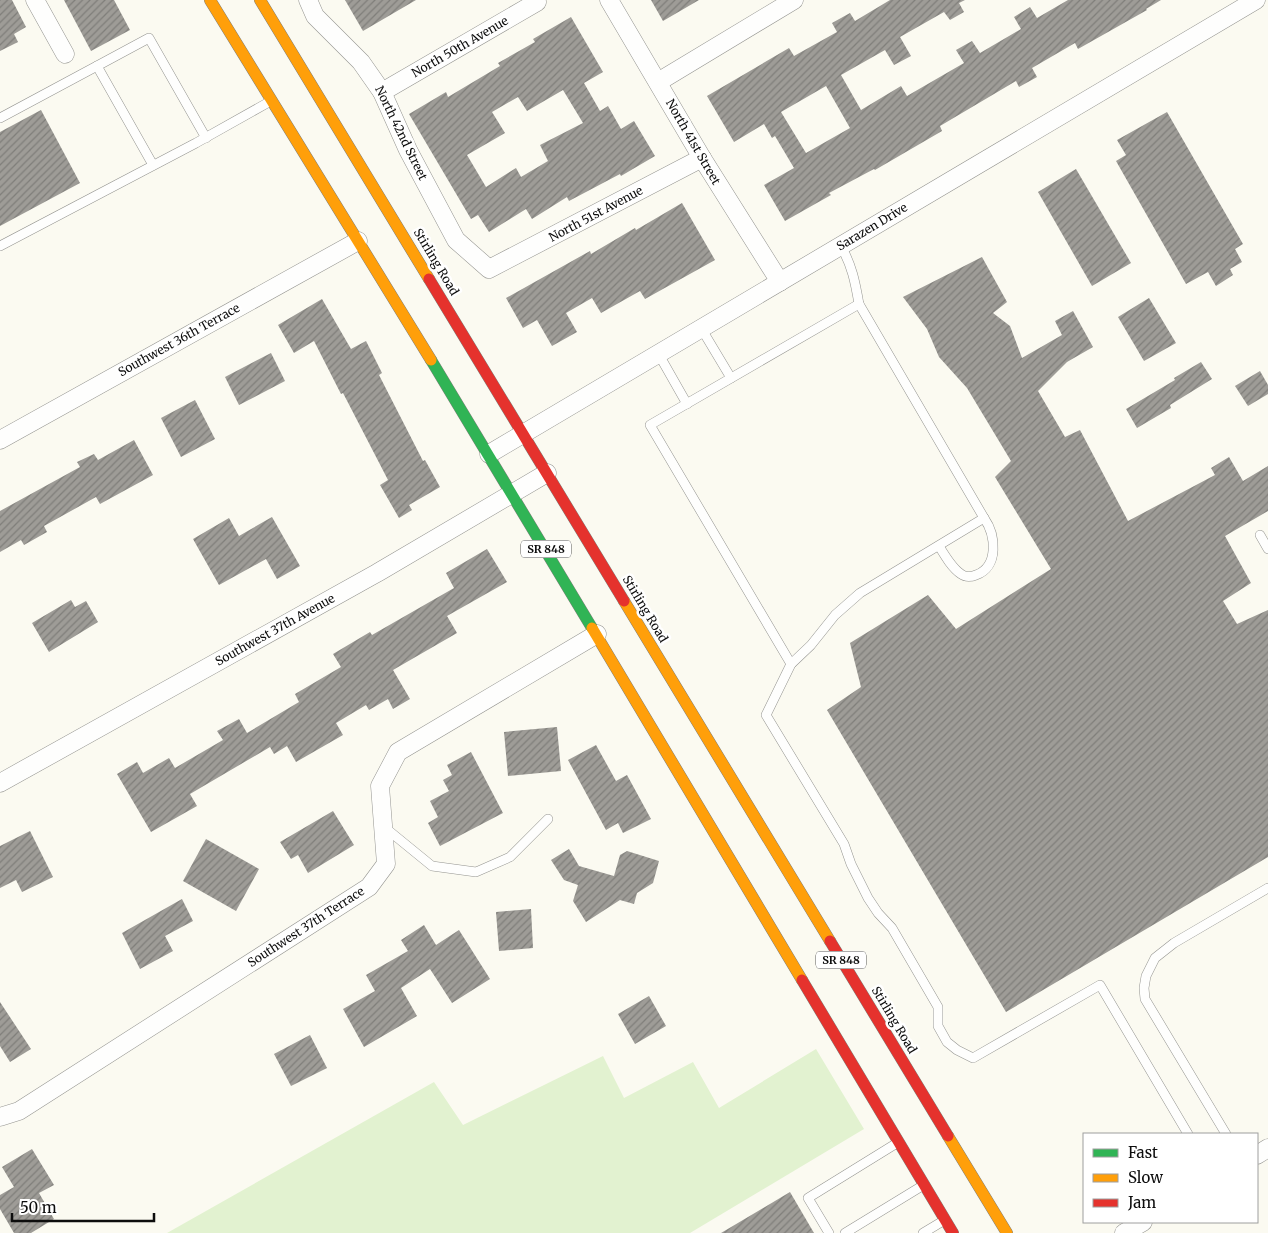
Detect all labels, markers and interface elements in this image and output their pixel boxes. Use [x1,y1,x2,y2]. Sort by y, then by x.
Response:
street label: North 50th Avenue [409,13,511,80]
street label: North 42nd Street [372,83,431,183]
street label: North 41st Street [663,96,724,188]
street label: North 51st Avenue [546,182,645,245]
street label: Sarazen Drive [834,199,910,254]
street label: Stirling Road [411,226,462,298]
street label: Southwest 36th Terrace [115,300,242,379]
road number: SR 848 [521,540,571,558]
street label: Stirling Road [620,573,671,645]
street label: Southwest 37th Avenue [212,590,337,669]
street label: Southwest 37th Terrace [245,883,367,970]
road number: SR 848 [816,952,866,968]
street label: Stirling Road [869,984,920,1056]
legend [1083,1133,1258,1223]
text: Fast [1128,1143,1158,1162]
text: Slow [1128,1168,1163,1187]
scale bar [12,1190,155,1222]
text: Jam [1127,1193,1156,1212]
text: 50 m [20,1198,57,1217]

